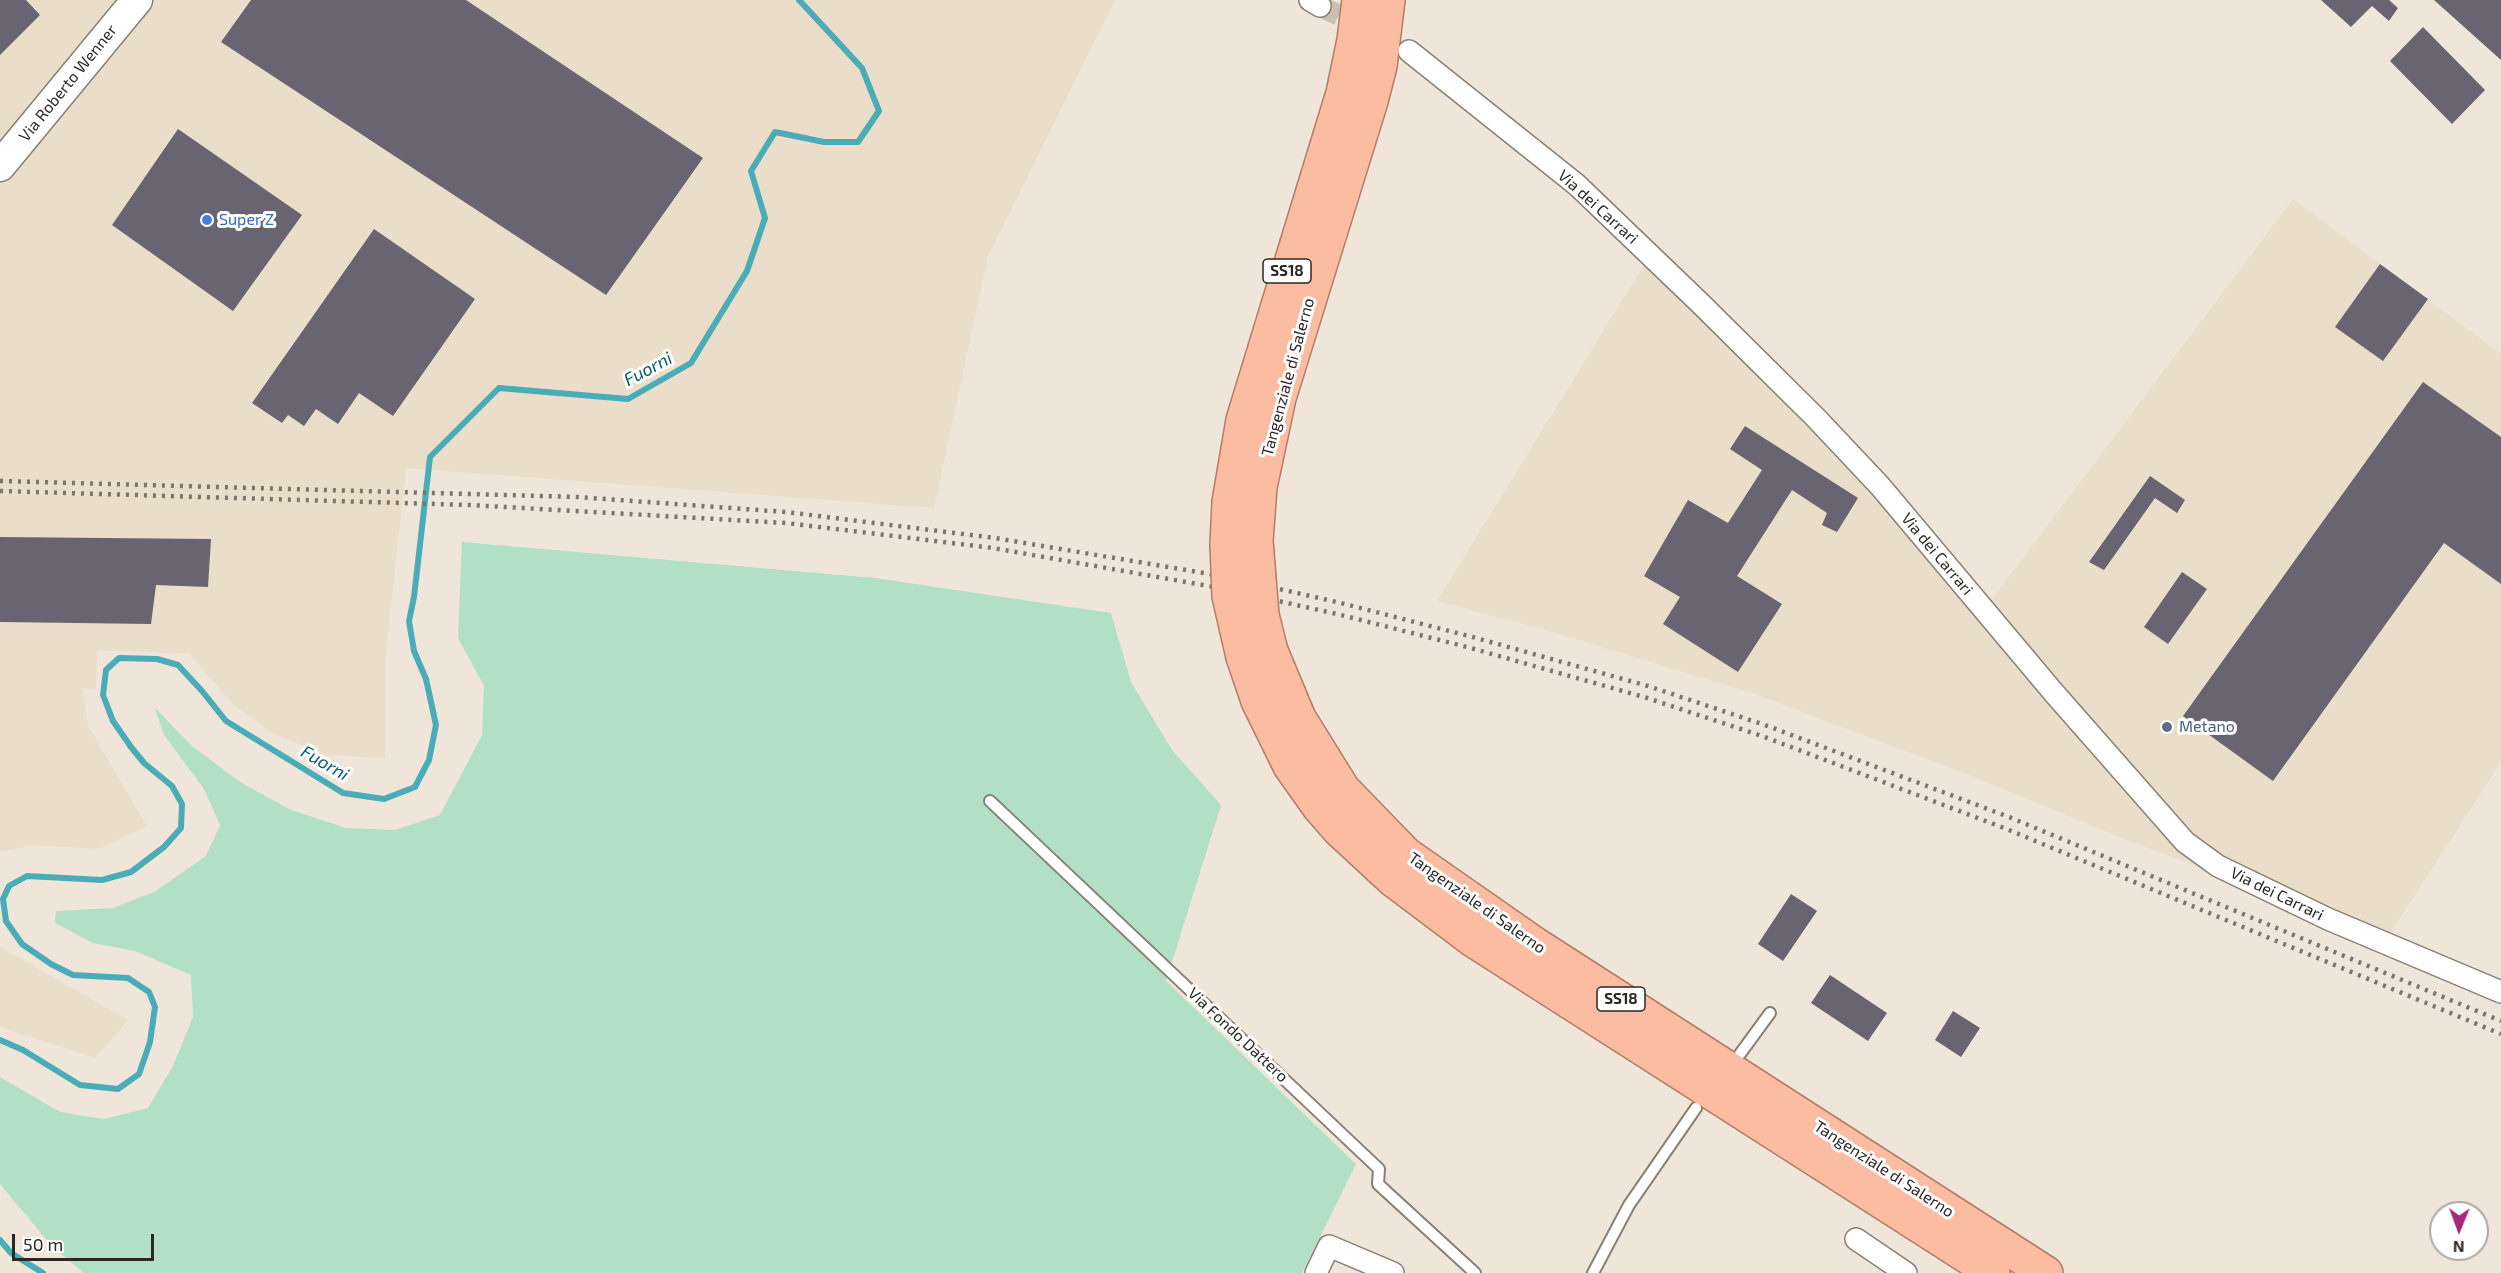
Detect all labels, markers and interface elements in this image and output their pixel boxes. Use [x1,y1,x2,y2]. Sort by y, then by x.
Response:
street label: Via Roberto Wenner [15,21,121,145]
street label: Via dei Carrari [1554,166,1642,248]
place label: Super Z [219,210,274,230]
marker: Super Z [200,213,214,227]
road number: SS18 [1263,259,1311,283]
street label: Tangenziale di Salerno [1258,296,1318,458]
water label: Fuorni [620,347,676,391]
street label: Via dei Carrari [1897,509,1977,599]
place label: Metano [2179,717,2235,737]
marker: Metano [2160,720,2174,734]
water label: Fuorni [297,741,353,785]
street label: Tangenziale di Salerno [1405,848,1549,958]
street label: Via dei Carrari [2227,863,2327,925]
street label: Via Fondo Dattero [1184,984,1292,1086]
road number: SS18 [1597,987,1645,1011]
street label: Tangenziale di Salerno [1810,1117,1958,1221]
north arrow [2429,1201,2489,1261]
scale bar [15,1222,158,1260]
text: 50 m [23,1233,63,1255]
text: N [2453,1238,2465,1257]

